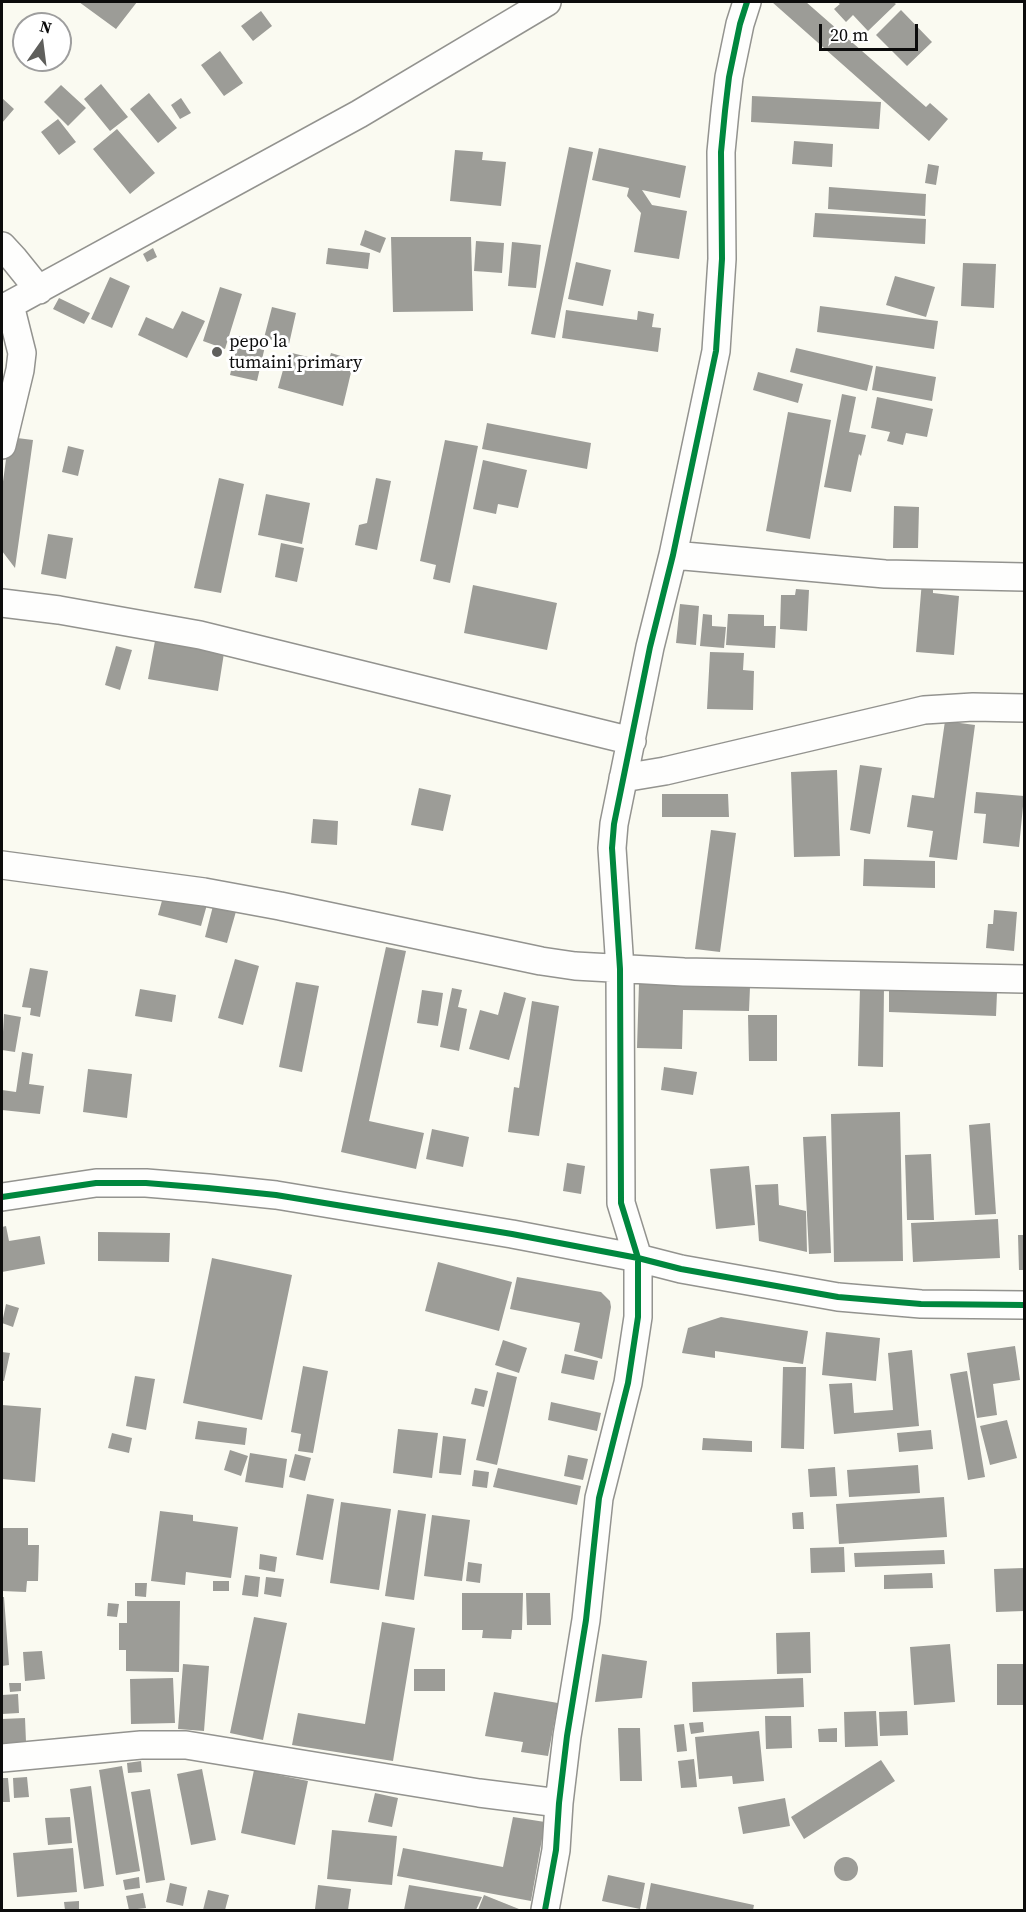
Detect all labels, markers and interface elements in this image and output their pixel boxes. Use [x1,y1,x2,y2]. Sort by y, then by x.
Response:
north arrow [12,12,72,72]
scale bar [822,12,921,50]
text: N [38,14,54,39]
text: 20 m [830,22,868,47]
place label: pepo la tumaini primary [229,331,362,374]
marker: pepo la tumaini primary [210,345,224,359]

